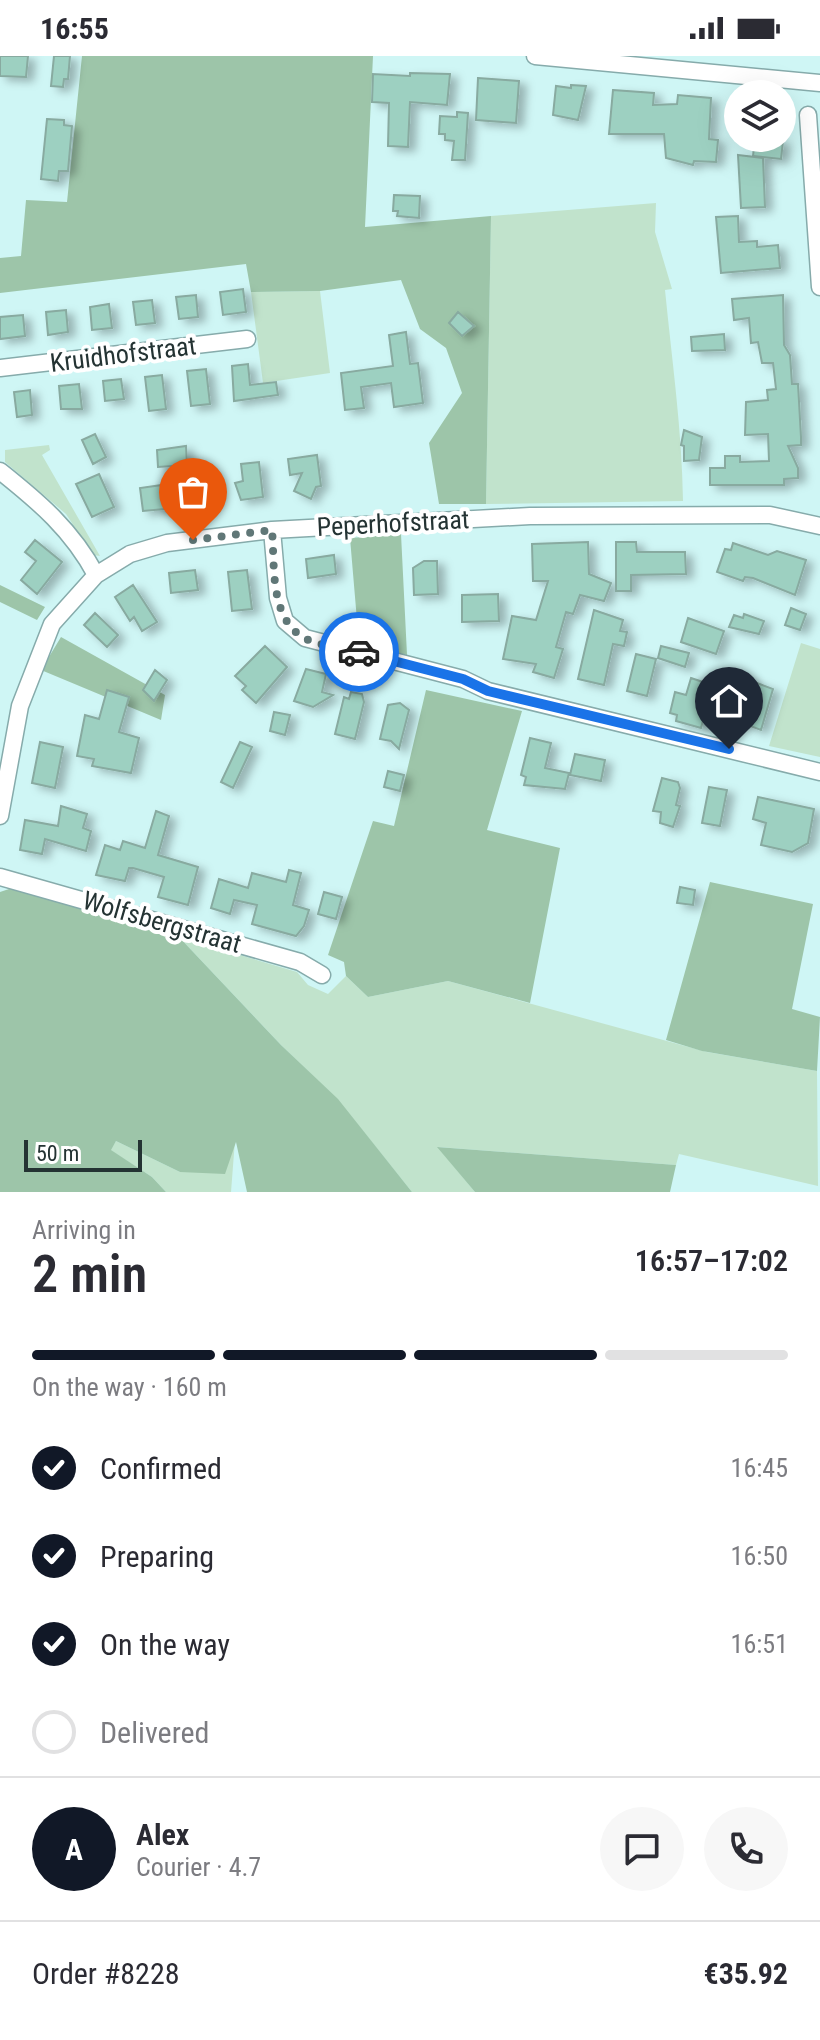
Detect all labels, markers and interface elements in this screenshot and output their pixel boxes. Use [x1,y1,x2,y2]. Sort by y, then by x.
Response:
text: 16:55 [40,11,109,46]
map controls [724,80,796,152]
button: layers [724,80,796,152]
street label: Kruidhofstraat [48,330,198,378]
pin [159,458,227,540]
icon: bag [171,470,215,514]
street label: Peperhofstraat [316,504,470,542]
courier [319,612,399,692]
icon: car [337,630,381,674]
pin [695,667,763,749]
icon: home [707,679,751,723]
street label: Wolfsbergstraat [79,885,245,959]
scale bar [24,1136,142,1172]
text: 50 m [36,1141,79,1166]
text: Arriving in [32,1215,136,1245]
text: 16:57–17:02 [635,1243,788,1278]
text: 2 min [32,1244,147,1305]
text: On the way · 160 m [32,1372,227,1402]
icon: check [32,1446,76,1490]
text: Confirmed [100,1451,222,1486]
text: 16:45 [731,1453,788,1483]
icon: check [32,1534,76,1578]
text: Preparing [100,1539,214,1574]
text: 16:50 [731,1541,788,1571]
icon: check [32,1622,76,1666]
text: On the way [100,1627,230,1662]
text: 16:51 [731,1629,788,1659]
text: Delivered [100,1715,209,1750]
button: chat [600,1807,684,1891]
button: phone [704,1807,788,1891]
text: Alex [136,1817,189,1852]
text: A [65,1832,83,1867]
text: Courier · 4.7 [136,1852,261,1882]
text: Order #8228 [32,1956,180,1991]
text: €35.92 [703,1956,788,1991]

